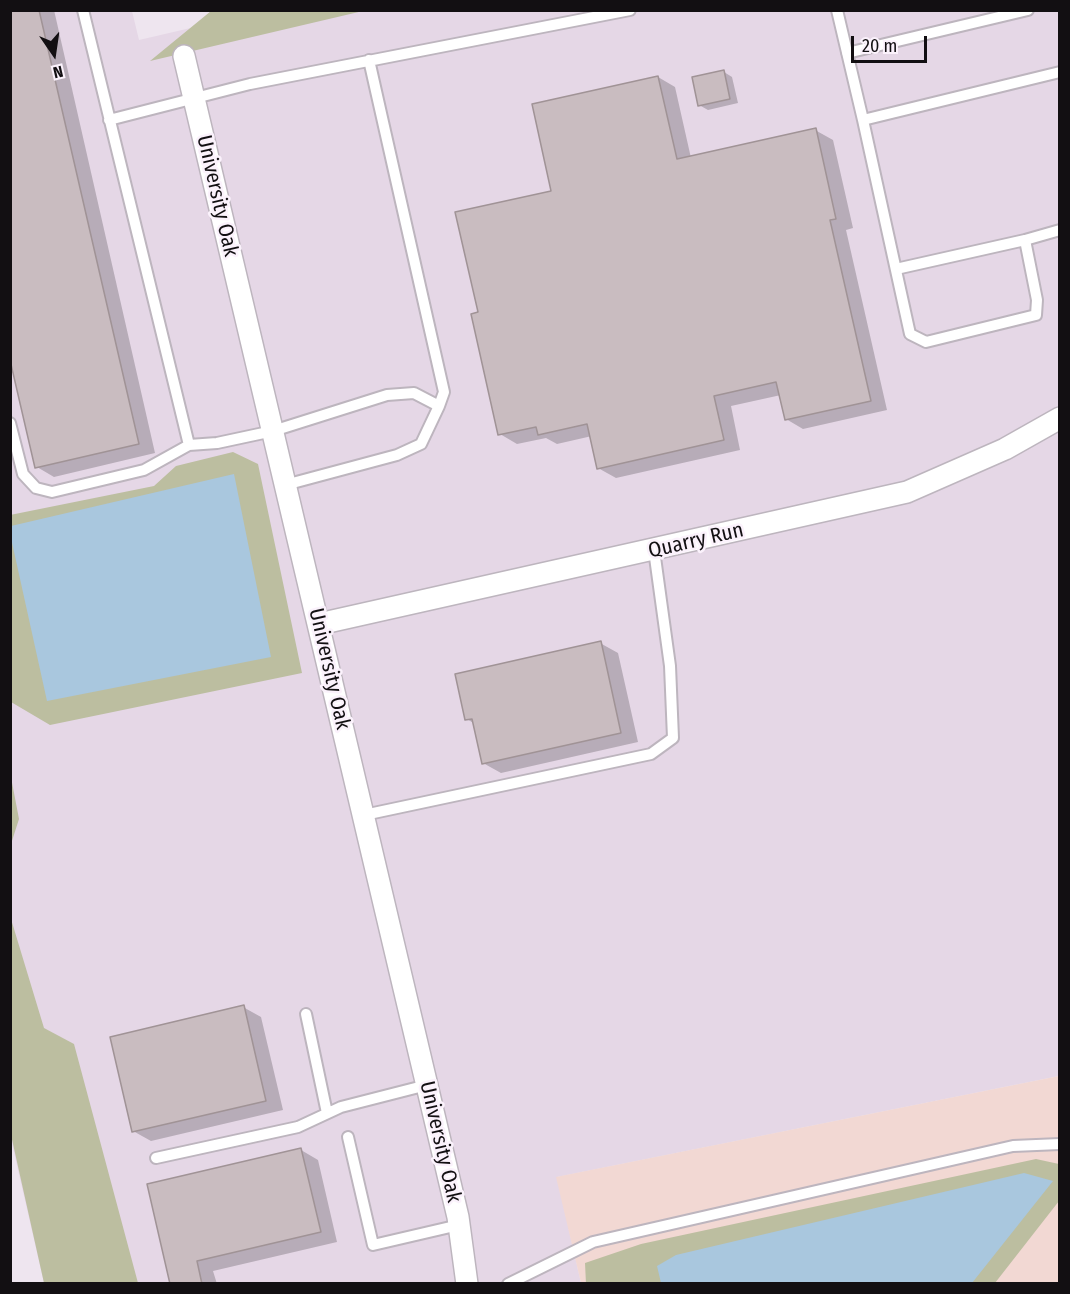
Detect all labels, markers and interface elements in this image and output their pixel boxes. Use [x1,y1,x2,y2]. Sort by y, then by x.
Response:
north arrow [24,24,84,84]
scale bar [854,24,930,62]
text: 20 m [862,35,897,57]
text: N [51,62,65,82]
street label: University Oak [191,133,243,259]
street label: Quarry Run [646,518,746,564]
street label: University Oak [303,606,355,732]
street label: University Oak [414,1079,466,1205]

